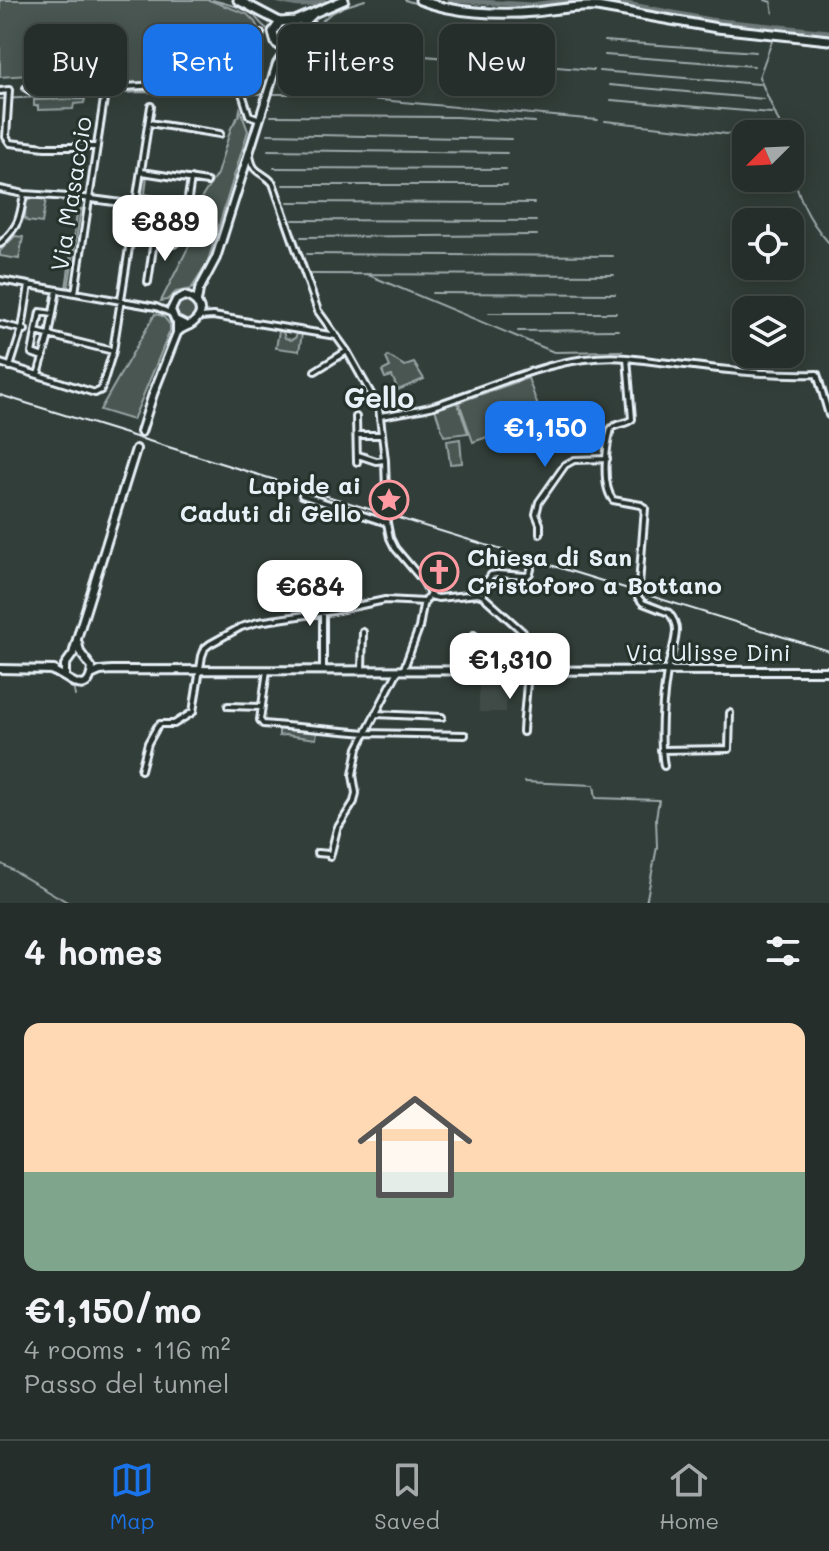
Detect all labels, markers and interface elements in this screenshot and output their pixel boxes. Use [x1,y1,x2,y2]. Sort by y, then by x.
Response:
chip: Buy [24,24,127,96]
chip: Rent [143,24,262,96]
chip: Filters [278,24,423,96]
chip: New [439,24,555,96]
street label: Via Masaccio [43,114,98,273]
north arrow [732,120,804,192]
map controls [732,120,804,368]
pin: €889 [118,195,212,263]
text: €889 [131,204,199,238]
button: locate [732,208,804,280]
button: layers [732,296,804,368]
district label: Gello [344,379,414,415]
pin: €1,150 [480,401,610,469]
text: €1,150 [503,410,587,444]
place label: Lapide ai Caduti di Gello [180,469,361,528]
place icon: Lapide ai Caduti di Gello [368,479,410,521]
place label: Chiesa di San Cristoforo a Bottano [467,541,722,600]
church icon: Chiesa di San Cristoforo a Bottano [418,551,460,593]
pin: €684 [263,560,357,628]
text: €684 [275,569,345,603]
pin: €1,310 [445,633,575,701]
street label: Via Ulisse Dini [625,636,791,667]
text: €1,310 [468,642,552,676]
text: 4 homes [24,929,163,974]
icon: filters [761,929,805,973]
icon: home [343,1075,487,1219]
text: €1,150/mo [24,1287,201,1332]
text: 4 rooms · 116 m² [24,1332,231,1366]
text: Passo del tunnel [24,1366,230,1400]
tab: Map [110,1458,155,1535]
tab: Saved [374,1458,440,1535]
tab: Home [659,1458,719,1535]

